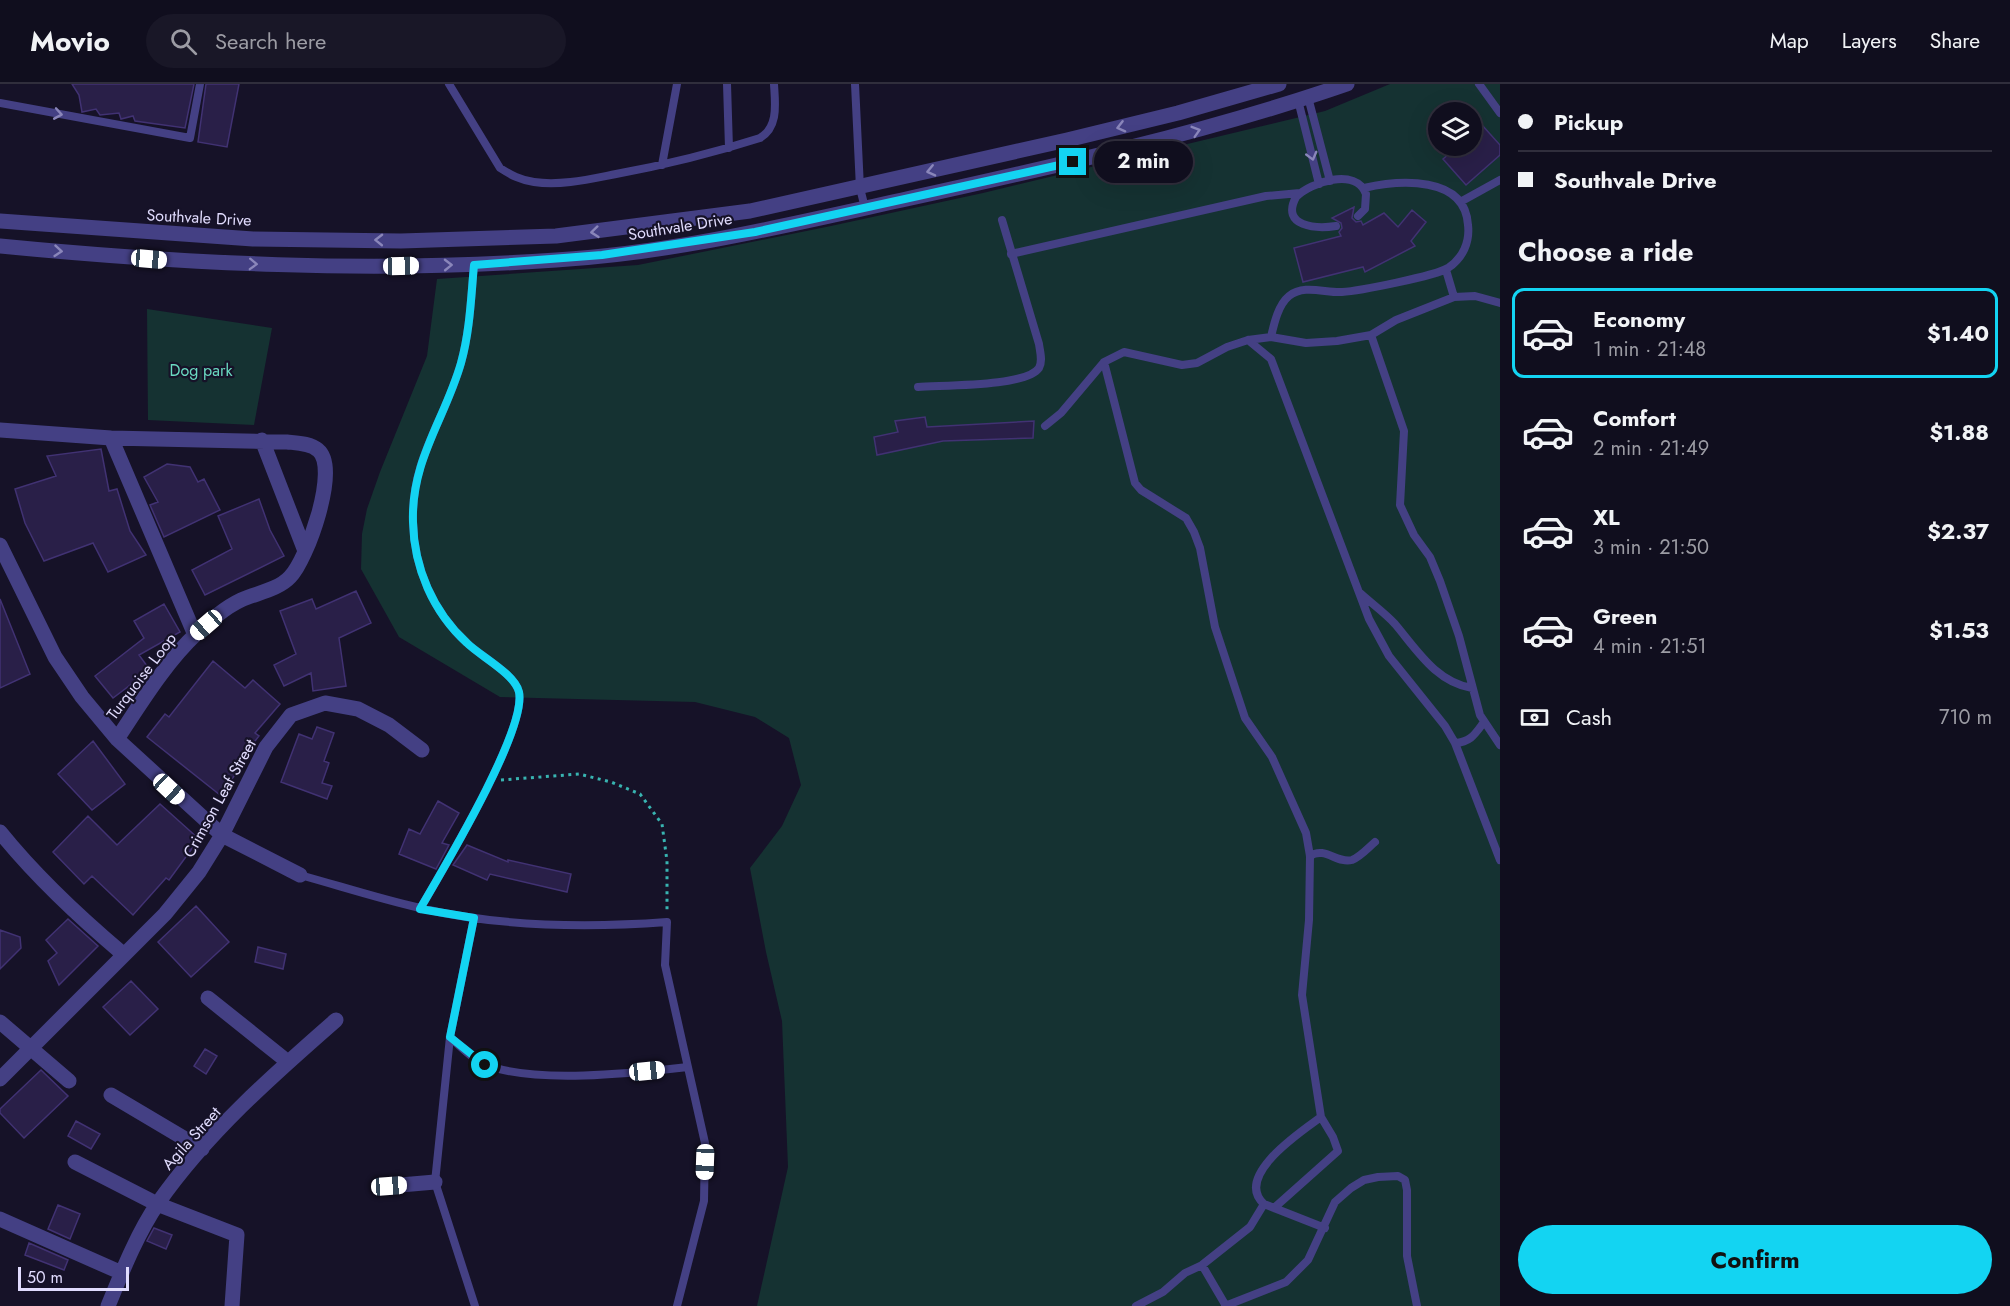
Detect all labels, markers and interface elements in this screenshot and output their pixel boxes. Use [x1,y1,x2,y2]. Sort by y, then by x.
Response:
search box [146,14,566,68]
text: Movio [30,21,110,62]
icon: search [167,25,200,58]
text: Search here [215,25,326,57]
text: Map [1770,26,1809,56]
text: Layers [1842,26,1897,56]
text: Share [1930,26,1980,56]
map controls [1428,102,1482,156]
button: layers [1428,102,1482,156]
text: Pickup [1554,106,1623,138]
one-way arrow [53,107,62,119]
one-way arrow [1116,119,1126,132]
one-way arrow [1190,126,1201,138]
callout: 2 min [1094,141,1193,183]
text: 2 min [1117,147,1170,176]
route end [1059,148,1086,175]
one-way arrow [1305,151,1318,161]
one-way arrow [926,164,936,177]
text: Southvale Drive [1554,164,1717,196]
street label: Southvale Drive [146,203,252,232]
street label: Southvale Drive [626,207,734,246]
one-way arrow [590,225,599,238]
text: Choose a ride [1518,232,1693,271]
one-way arrow [375,234,384,246]
one-way arrow [54,244,63,257]
car [130,248,168,270]
car [383,257,419,275]
one-way arrow [248,258,257,271]
one-way arrow [443,259,452,271]
text: Economy [1593,303,1685,335]
icon: car [1521,306,1575,360]
text: $1.40 [1927,317,1989,349]
text: 1 min · 21:48 [1593,335,1706,364]
park label: Dog park [170,359,233,382]
text: Comfort [1593,402,1676,434]
icon: car [1521,405,1575,459]
text: $1.88 [1929,416,1989,448]
text: 2 min · 21:49 [1593,434,1709,463]
text: XL [1593,501,1620,533]
icon: car [1521,504,1575,558]
text: $2.37 [1927,515,1989,547]
text: 3 min · 21:50 [1593,533,1709,562]
text: Green [1593,600,1657,632]
icon: car [1521,603,1575,657]
car [187,606,225,644]
text: $1.53 [1929,614,1989,646]
street label: Turquoise Loop [101,628,182,725]
text: 4 min · 21:51 [1593,632,1707,661]
icon: cash [1518,701,1551,734]
text: Cash [1566,701,1612,733]
text: 710 m [1939,703,1992,732]
street label: Crimson Leaf Street [177,735,262,862]
car [150,770,188,808]
route start [471,1051,498,1078]
car [628,1060,666,1082]
street label: Agila Street [157,1101,226,1175]
car [695,1144,715,1180]
car [370,1176,408,1196]
button: Confirm [1518,1225,1992,1294]
scale bar [18,1264,129,1292]
text: 50 m [27,1266,63,1289]

